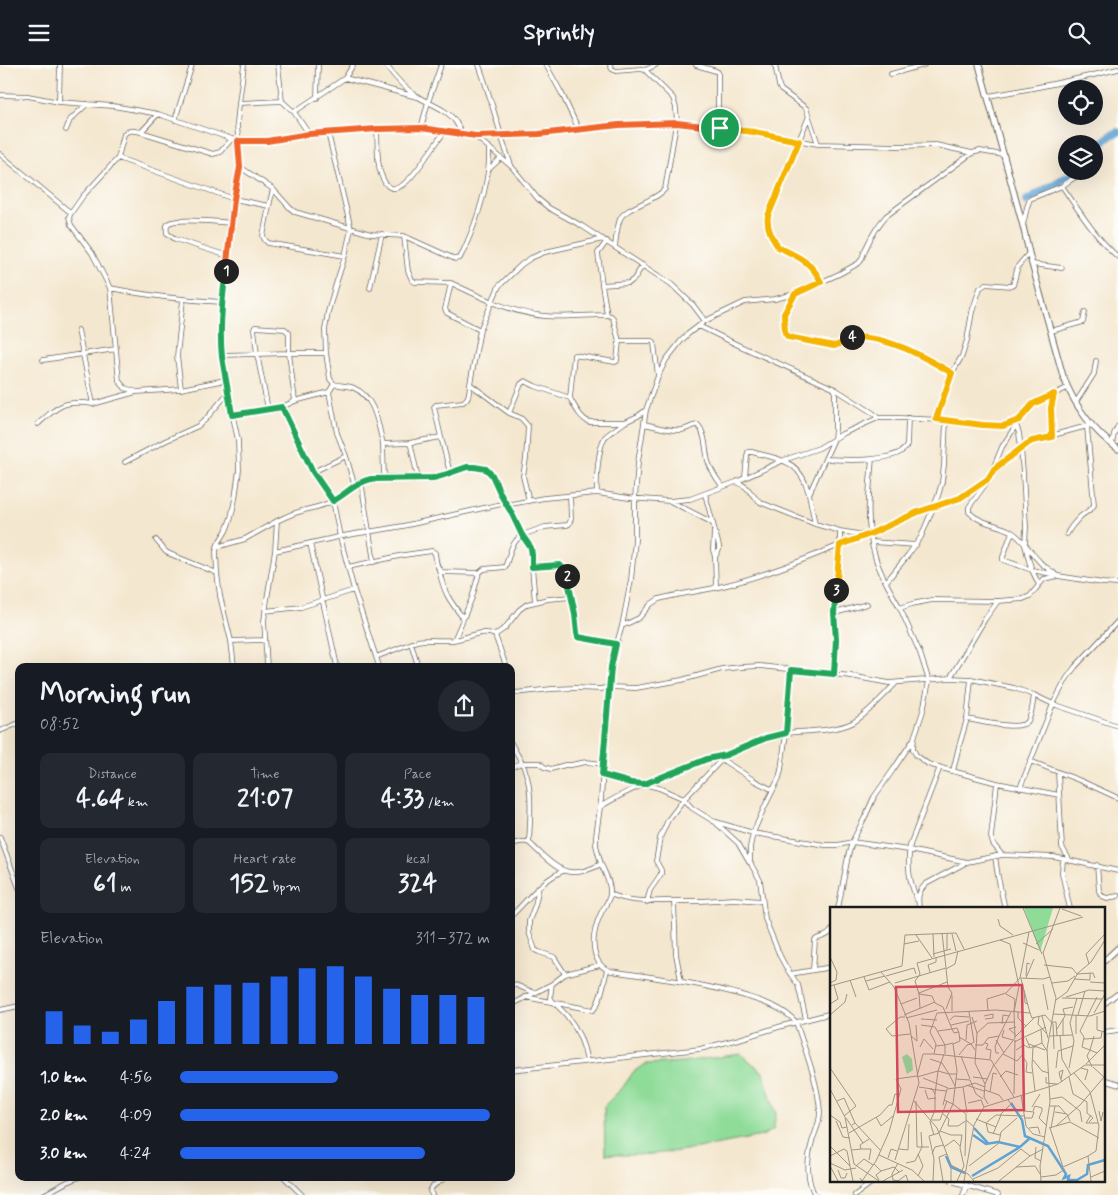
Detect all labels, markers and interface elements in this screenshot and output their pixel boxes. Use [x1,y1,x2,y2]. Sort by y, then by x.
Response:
icon: menu [25,19,53,47]
text: Sprintly [523,19,595,47]
icon: search [1065,19,1093,47]
map controls [1058,80,1103,180]
button: locate [1058,80,1103,125]
pin [699,107,741,149]
icon: arrive [706,114,734,142]
button: layers [1058,135,1103,180]
pin: 1 [214,259,238,283]
text: 1 [223,262,230,280]
pin: 4 [840,325,864,349]
text: 4 [848,328,857,346]
pin: 2 [554,563,580,589]
text: 2 [564,567,571,585]
pin: 3 [824,577,848,603]
text: 3 [833,581,840,599]
text: Morning run [40,676,191,713]
button: share [438,680,490,732]
text: 08:52 [40,714,80,735]
text: Distance [88,765,137,783]
text: Time [250,765,280,783]
text: Pace [404,765,432,783]
text: 4.64 [76,783,124,816]
text: 21:07 [237,783,293,816]
text: 4:33 [381,783,424,816]
text: km [124,793,148,811]
text: /km [424,793,454,811]
text: Elevation [85,850,140,868]
text: Heart rate [234,850,296,868]
text: kcal [406,850,429,868]
text: 61 [93,868,117,901]
text: 152 [229,868,269,901]
text: 324 [398,868,437,901]
text: m [117,878,132,896]
text: bpm [269,878,301,896]
inset map [830,907,1106,1183]
text: Elevation [40,928,103,949]
text: 311–372 m [415,928,490,949]
text: 1.0 km [40,1067,87,1088]
text: 4:56 [120,1067,152,1088]
text: 2.0 km [40,1105,88,1126]
text: 4:09 [120,1105,152,1126]
text: 3.0 km [40,1143,87,1164]
text: 4:24 [120,1143,151,1164]

